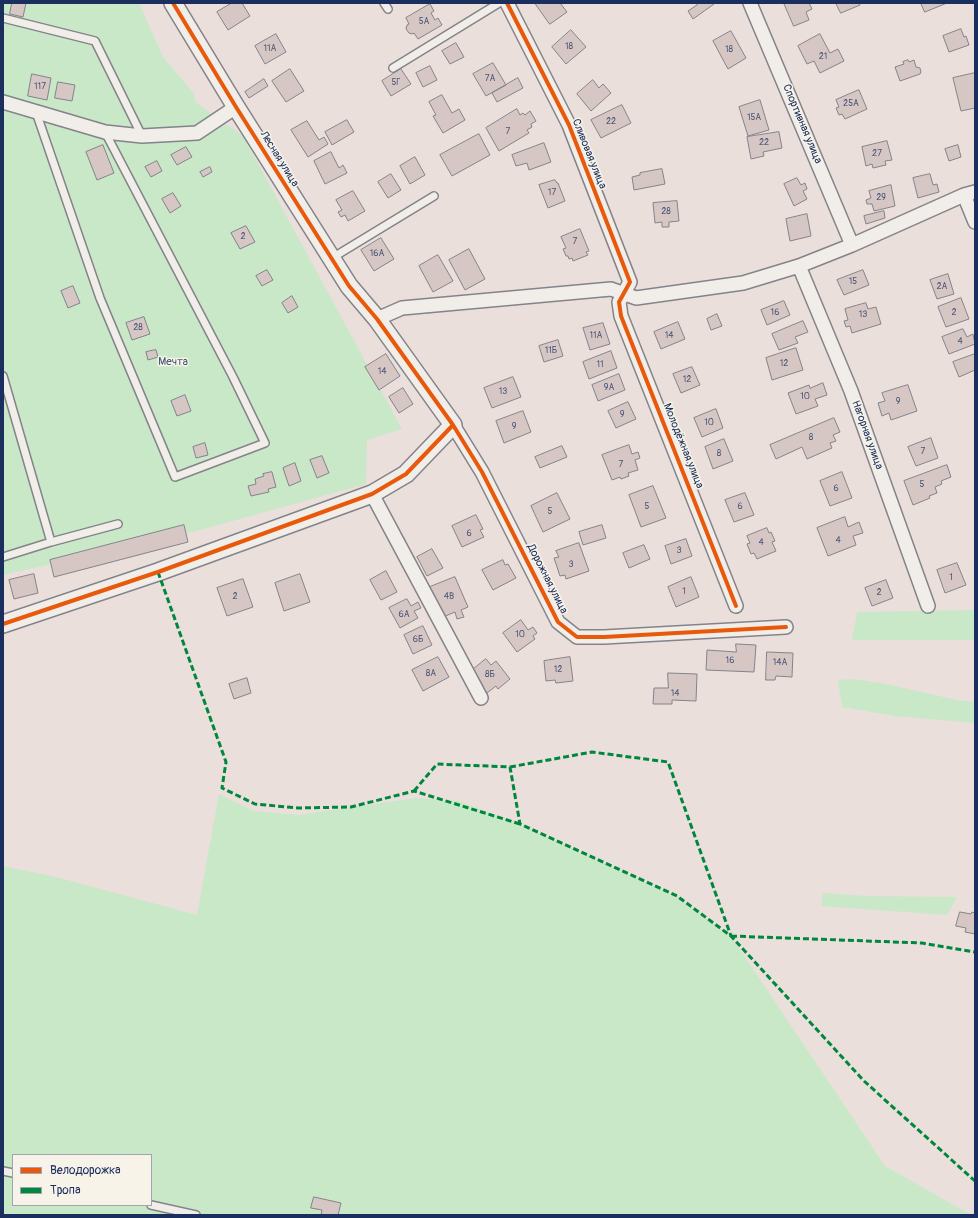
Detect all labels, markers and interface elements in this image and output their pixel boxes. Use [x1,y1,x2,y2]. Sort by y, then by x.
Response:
house number: 5А [419,17,429,27]
house number: 18 [565,42,573,52]
house number: 11А [264,44,276,54]
house number: 18 [725,45,733,55]
house number: 21 [819,52,827,62]
house number: 7А [485,74,495,84]
house number: 5Г [391,78,401,88]
house number: 117 [34,82,46,92]
street label: Спортивная улица [779,82,825,166]
house number: 25А [843,99,859,109]
house number: 15А [747,113,761,123]
street label: Сливовая улица [569,117,609,191]
house number: 22 [606,117,616,127]
house number: 7 [506,127,510,137]
street label: Лесная улица [257,129,301,189]
house number: 22 [759,138,769,148]
house number: 27 [872,149,882,159]
house number: 17 [548,188,556,198]
house number: 29 [876,193,886,203]
house number: 28 [661,207,671,217]
house number: 2 [240,232,246,242]
house number: 7 [573,237,577,247]
house number: 16А [370,249,384,259]
house number: 15 [849,277,857,287]
house number: 2А [937,282,947,292]
house number: 16 [771,308,779,318]
house number: 2 [951,308,957,318]
house number: 13 [859,310,867,320]
house number: 28 [133,323,143,333]
house number: 11А [590,331,602,341]
house number: 14 [665,331,673,341]
house number: 4 [957,337,963,347]
house number: 11Б [545,346,557,356]
park label: Мечта [158,355,188,369]
house number: 12 [780,359,788,369]
house number: 11 [596,360,604,370]
house number: 14 [378,367,386,377]
house number: 12 [683,375,691,385]
house number: 9А [604,383,614,393]
house number: 13 [499,387,507,397]
house number: 10 [800,392,810,402]
house number: 9 [896,397,900,407]
street label: Нагорная улица [848,399,886,471]
street label: Молодёжная улица [660,402,706,490]
house number: 9 [620,410,624,420]
house number: 10 [704,418,714,428]
house number: 9 [512,422,516,432]
house number: 8 [809,433,813,443]
house number: 7 [921,447,925,457]
house number: 8 [717,449,721,459]
house number: 7 [619,460,623,470]
house number: 5 [920,480,924,490]
house number: 6 [833,484,839,494]
house number: 5 [645,502,649,512]
house number: 6 [737,502,743,512]
house number: 5 [548,507,552,517]
house number: 6 [466,529,472,539]
house number: 4 [835,536,841,546]
house number: 4 [758,538,764,548]
street label: Дорожная улица [524,542,570,616]
house number: 3 [676,546,682,556]
house number: 3 [568,560,574,570]
house number: 1 [949,573,953,583]
house number: 1 [682,587,686,597]
house number: 2 [876,588,882,598]
house number: 2 [232,592,238,602]
house number: 4В [444,592,454,602]
house number: 6А [398,610,410,620]
house number: 10 [515,630,525,640]
house number: 6Б [413,635,423,645]
house number: 16 [726,656,734,666]
house number: 14А [773,658,787,668]
house number: 12 [554,665,562,675]
house number: 8А [426,669,436,679]
house number: 8Б [485,670,495,680]
house number: 14 [671,689,679,699]
legend [12,1154,152,1206]
text: Велодорожка [50,1163,121,1178]
text: Тропа [50,1183,80,1198]

